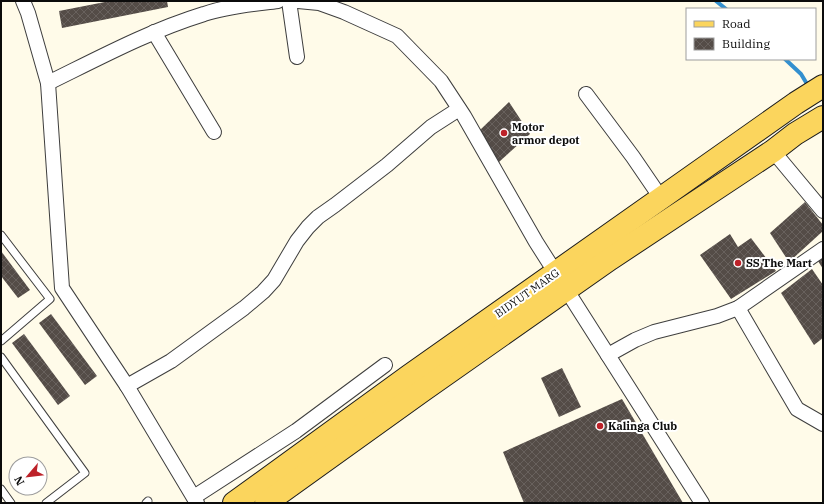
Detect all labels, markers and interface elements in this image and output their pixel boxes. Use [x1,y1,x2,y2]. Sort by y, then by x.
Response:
legend [686,8,816,60]
text: Road [722,16,751,31]
text: Building [722,36,770,51]
place label: Motor armor depot [512,120,579,147]
marker: Motor armor depot [499,128,509,138]
place label: SS The Mart [746,256,812,270]
marker: SS The Mart [733,258,743,268]
street label: BIDYUT MARG [492,266,562,320]
place label: Kalinga Club [608,419,677,433]
marker: Kalinga Club [595,421,605,431]
north arrow [8,456,48,496]
text: N [11,473,27,488]

